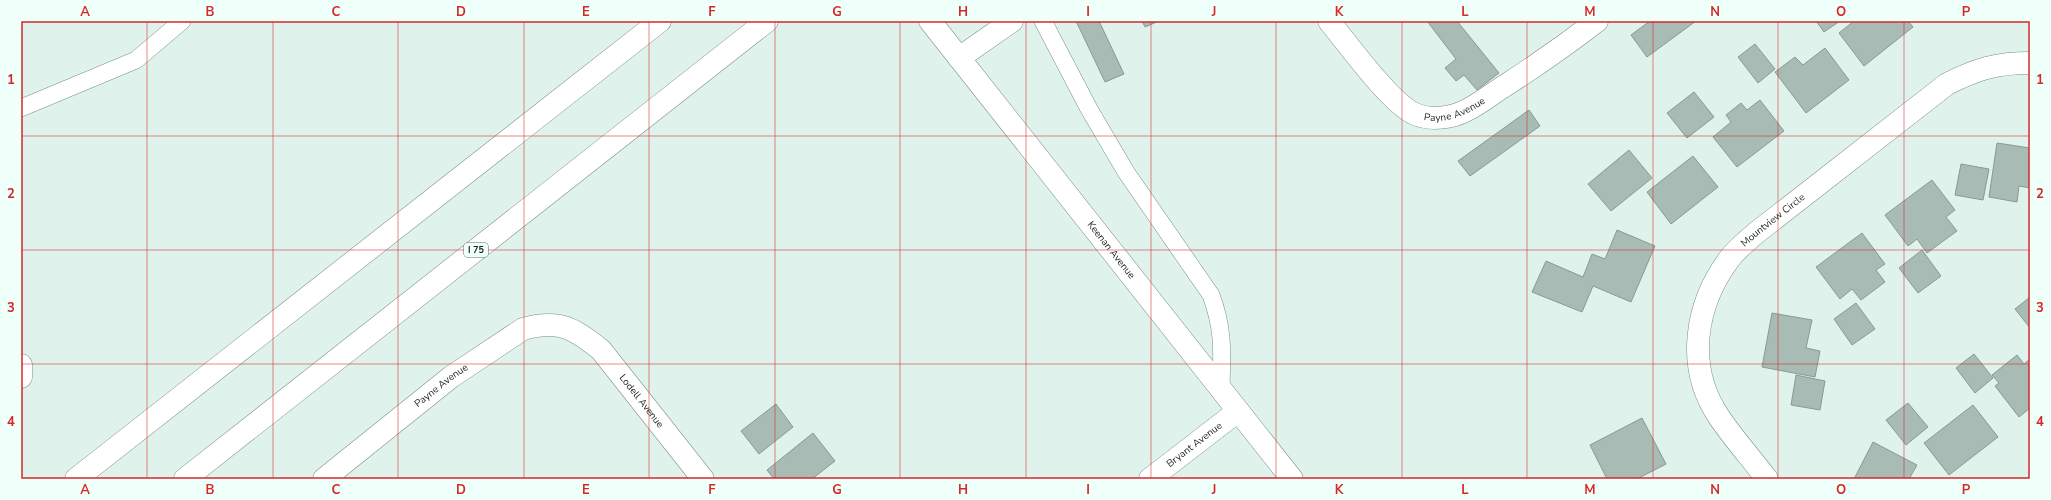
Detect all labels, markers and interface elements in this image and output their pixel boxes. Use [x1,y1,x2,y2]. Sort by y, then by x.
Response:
text: A [80,3,90,21]
text: B [206,3,215,21]
text: C [332,3,341,21]
text: D [456,3,466,21]
text: E [582,3,590,21]
text: F [708,3,716,21]
text: G [832,3,842,21]
text: H [958,3,968,21]
text: I [1086,3,1090,21]
text: J [1211,3,1216,21]
text: K [1335,3,1344,21]
text: L [1461,3,1469,21]
text: M [1584,3,1596,21]
text: N [1710,3,1720,21]
text: O [1836,3,1846,21]
text: P [1962,3,1971,21]
text: 1 [7,71,15,89]
text: 1 [2036,71,2044,89]
street label: Payne Avenue [1423,94,1488,125]
text: 2 [7,185,15,203]
text: 2 [2036,185,2044,203]
street label: Mountview Circle [1738,190,1808,250]
street label: Keenan Avenue [1084,218,1138,282]
road number: I 75 [464,243,488,257]
text: 3 [7,299,15,317]
text: 3 [2036,299,2044,317]
street label: Payne Avenue [412,361,471,411]
street label: Lodell Avenue [616,371,667,431]
text: 4 [7,413,15,431]
text: 4 [2036,413,2044,431]
street label: Bryant Avenue [1164,419,1225,471]
text: A [80,481,90,499]
text: B [206,481,215,499]
text: C [332,481,341,499]
text: D [456,481,466,499]
text: E [582,481,590,499]
text: F [708,481,716,499]
text: G [832,481,842,499]
text: H [958,481,968,499]
text: I [1086,481,1090,499]
text: J [1211,481,1216,499]
text: K [1335,481,1344,499]
text: L [1461,481,1469,499]
text: M [1584,481,1596,499]
text: N [1710,481,1720,499]
text: O [1836,481,1846,499]
text: P [1962,481,1971,499]

